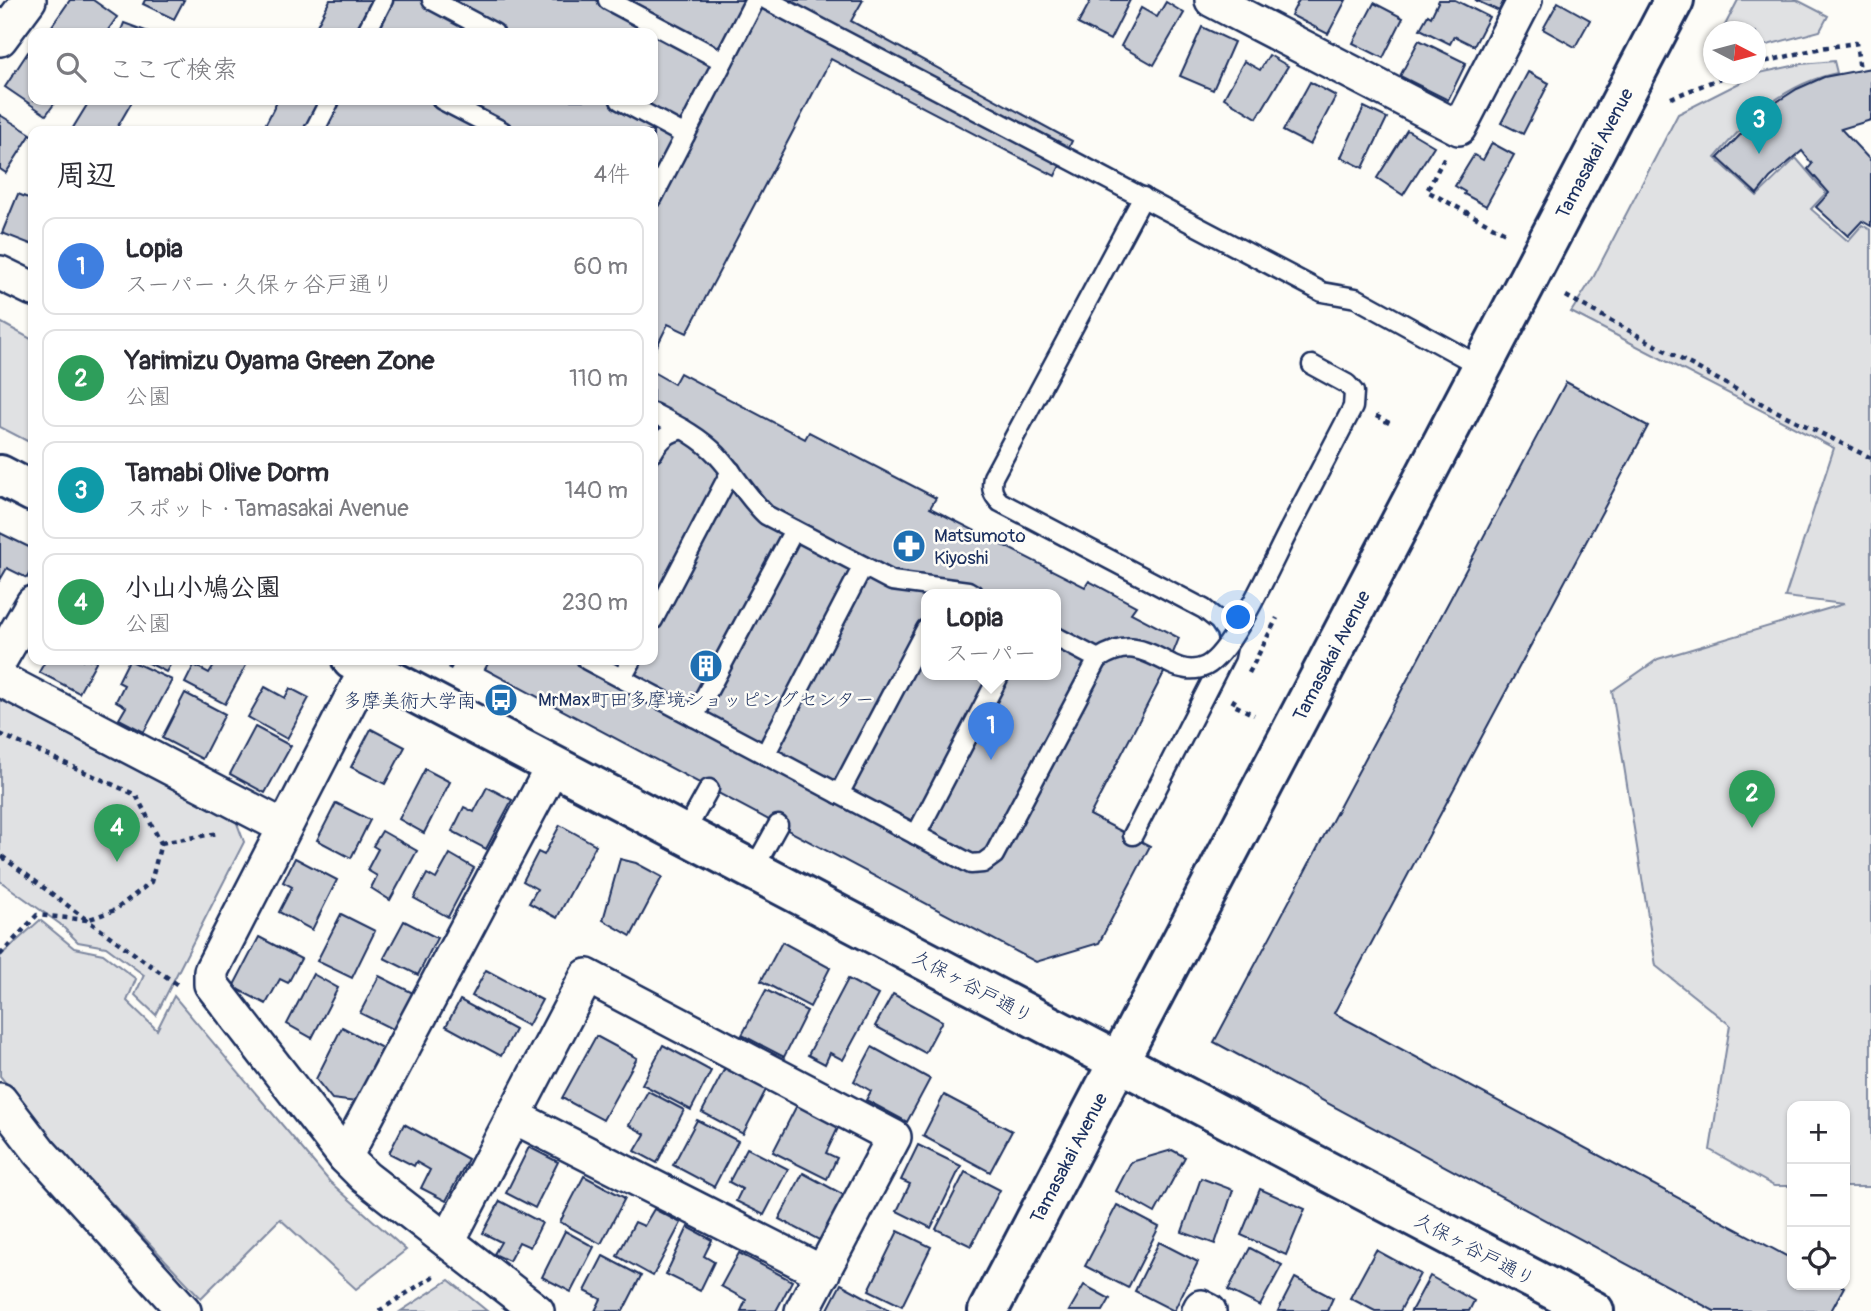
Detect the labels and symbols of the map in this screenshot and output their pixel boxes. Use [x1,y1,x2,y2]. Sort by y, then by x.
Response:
north arrow [1703,21,1766,84]
street label: Tamasakai Avenue [1551,83,1639,223]
pin: 3 [1736,96,1782,154]
place label: Matsumoto Kiyoshi [934,524,1026,570]
pharmacy icon: Matsumoto Kiyoshi [890,527,928,565]
street label: Tamasakai Avenue [1288,586,1376,725]
your location [1221,600,1255,634]
building icon: MrMax町田多摩境ショッピングセンター [687,647,725,685]
bus stop icon: 多摩美術大学南 [482,681,520,719]
place label: MrMax町田多摩境ショッピングセンター [538,688,874,712]
place label: 多摩美術大学南 [343,689,476,713]
pin: 1 [968,702,1014,760]
pin: 2 [1729,770,1775,828]
pin: 4 [94,804,140,862]
street label: 久保ヶ谷戸通り [908,945,1037,1029]
street label: Tamasakai Avenue [1025,1088,1113,1228]
street label: 久保ヶ谷戸通り [1410,1208,1539,1292]

